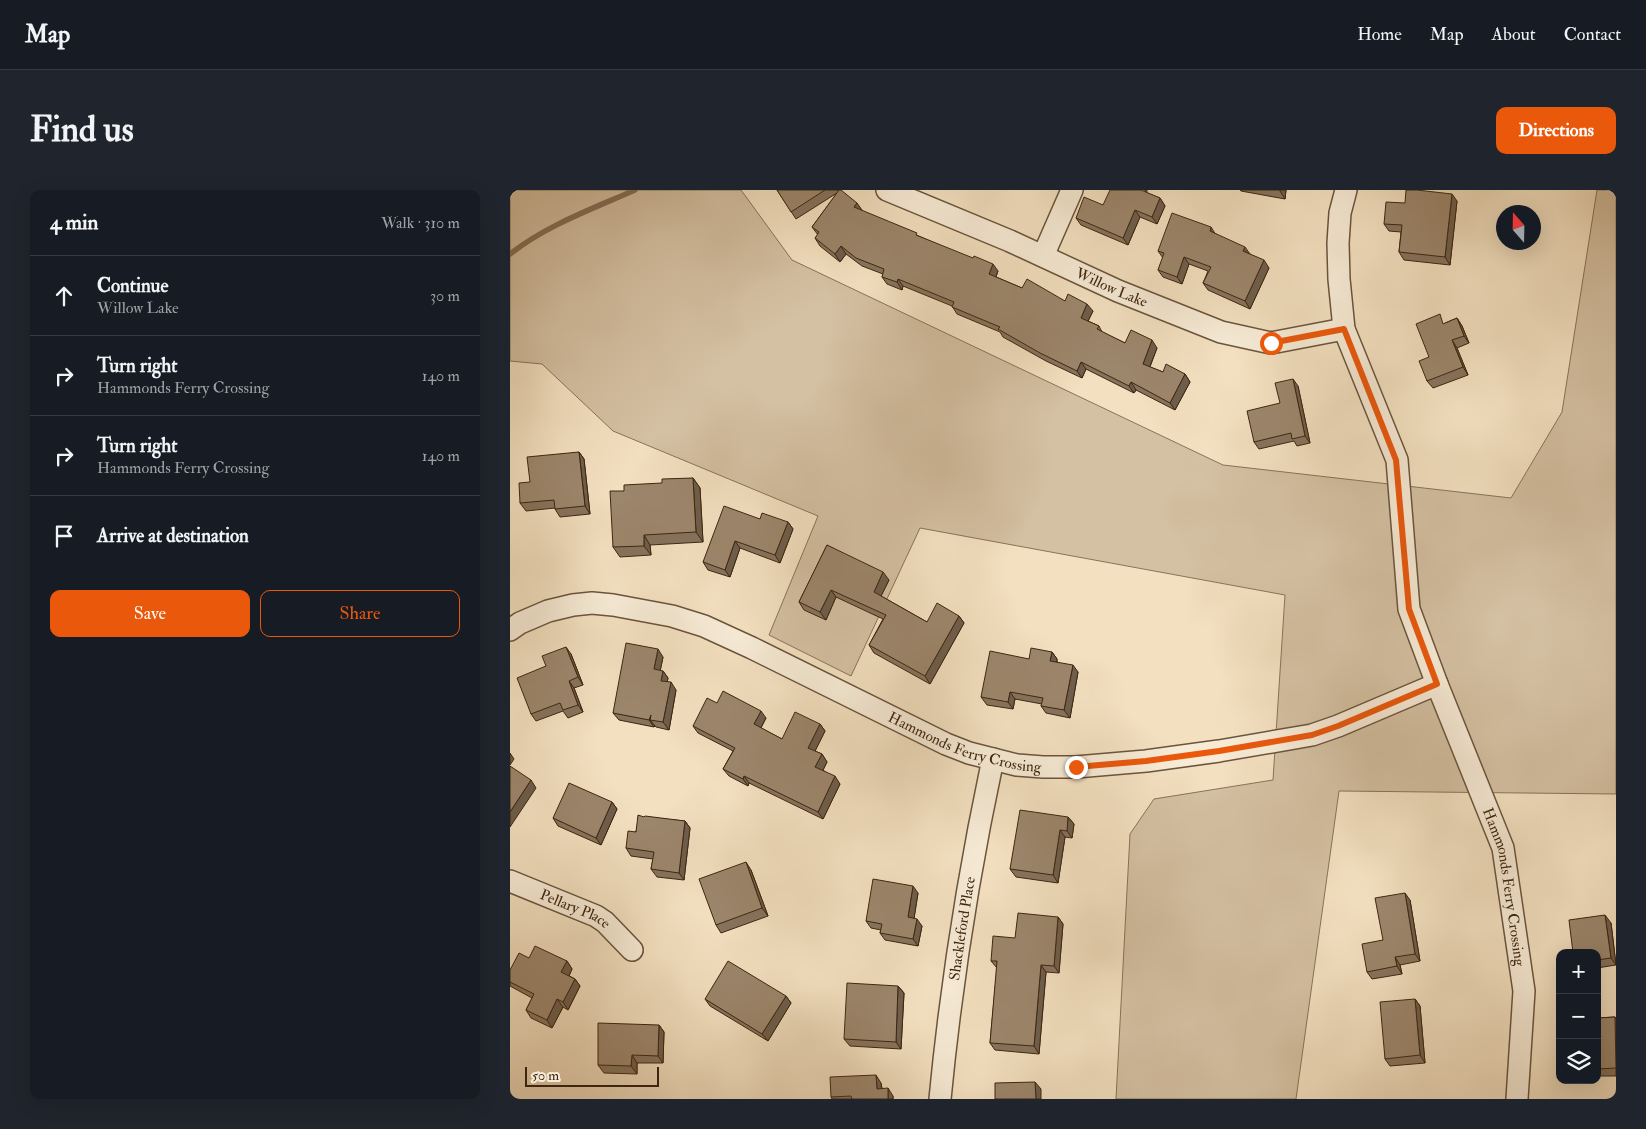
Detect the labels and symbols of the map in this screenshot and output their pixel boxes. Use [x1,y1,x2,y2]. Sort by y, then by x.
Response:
north arrow [1496,205,1541,250]
street label: Willow Lake [1072,263,1150,312]
route start [1260,332,1283,355]
street label: Hammonds Ferry Crossing [885,708,1043,777]
route end [1065,756,1088,779]
street label: Hammonds Ferry Crossing [1478,805,1529,968]
street label: Shackleford Place [945,875,980,982]
street label: Pellary Place [537,885,615,932]
scale bar [525,1064,659,1087]

